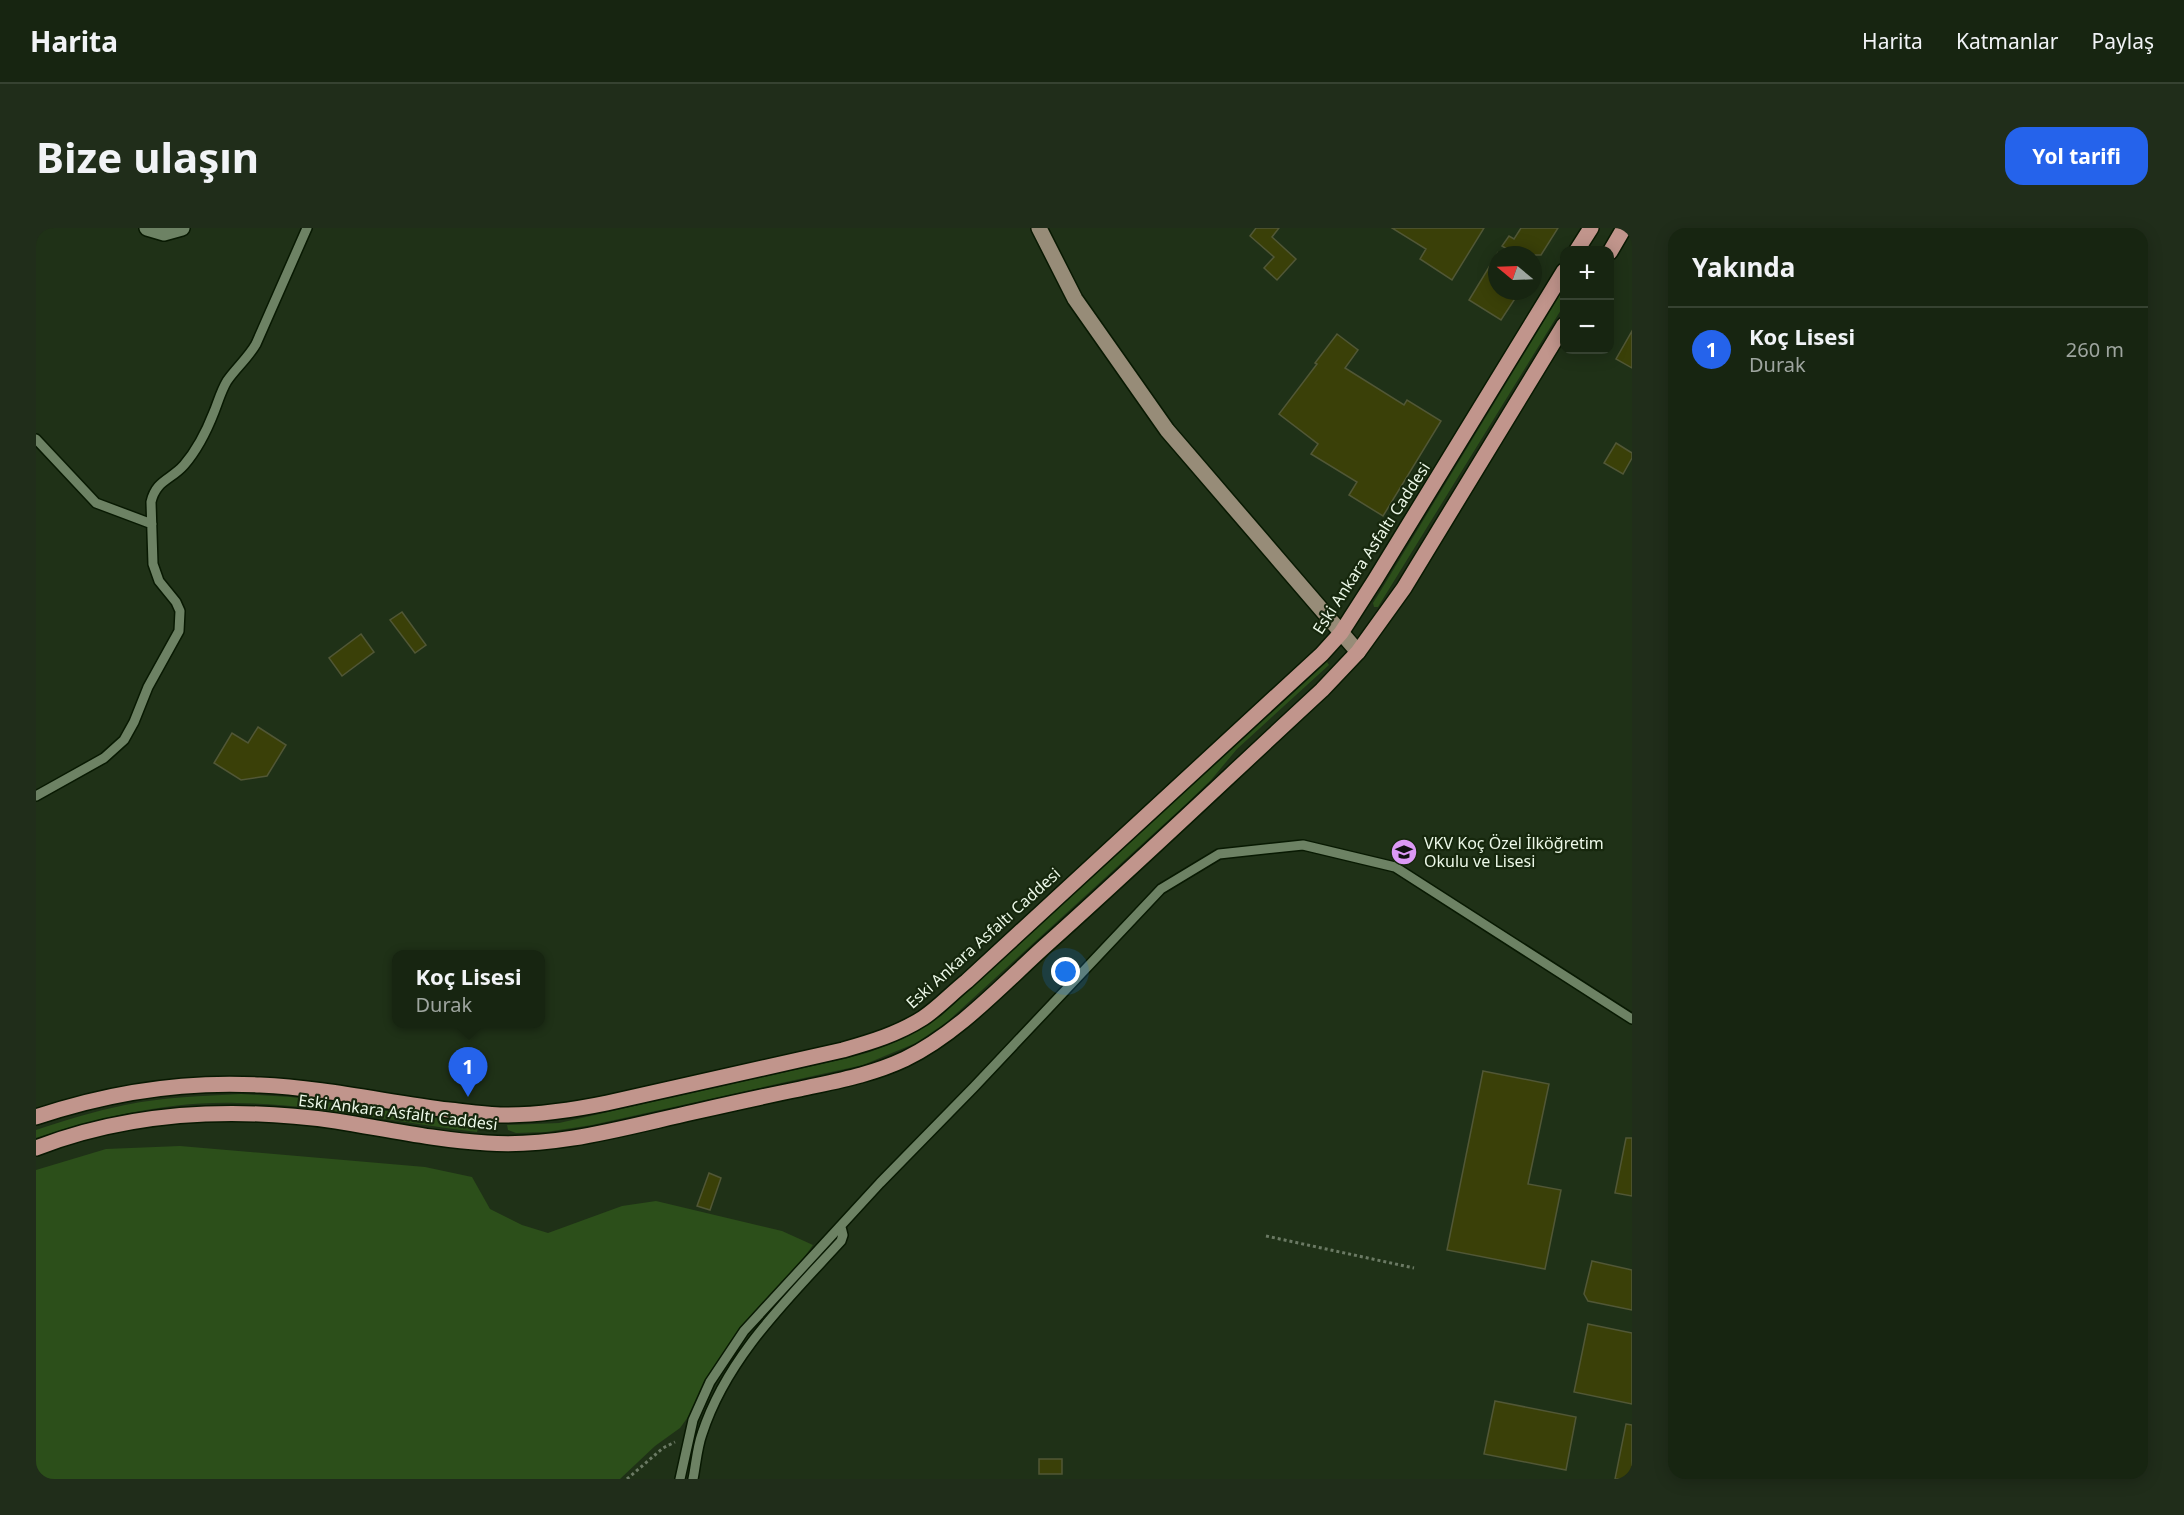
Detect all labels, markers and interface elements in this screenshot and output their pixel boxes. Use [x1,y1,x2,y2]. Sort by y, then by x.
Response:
text: Harita [30,22,118,60]
text: Harita [1862,27,1923,55]
text: Katmanlar [1956,27,2059,55]
text: Paylaş [2092,27,2154,55]
button: Yol tarifi [2005,127,2148,185]
text: Bize ulaşın [36,128,259,185]
north arrow [1488,246,1542,300]
map controls [1560,246,1614,354]
button: + [1560,246,1614,300]
text: Yakında [1692,249,1795,285]
button: − [1560,300,1614,354]
text: Koç Lisesi [1749,321,1855,351]
text: 1 [1706,336,1717,363]
text: 260 m [2066,336,2124,363]
text: Durak [1749,351,1806,378]
street label: Eski Ankara Asfaltı Caddesi [1307,458,1435,638]
place label: VKV Koç Özel İlköğretim Okulu ve Lisesi [1424,832,1604,872]
school or university icon: VKV Koç Özel İlköğretim Okulu ve Lisesi [1389,837,1419,867]
street label: Eski Ankara Asfaltı Caddesi [901,863,1065,1013]
popup [392,950,545,1028]
your location [1051,957,1080,986]
text: Koç Lisesi [415,961,522,991]
text: Durak [415,991,472,1018]
pin: 1 [448,1048,488,1097]
street label: Eski Ankara Asfaltı Caddesi [297,1089,499,1135]

